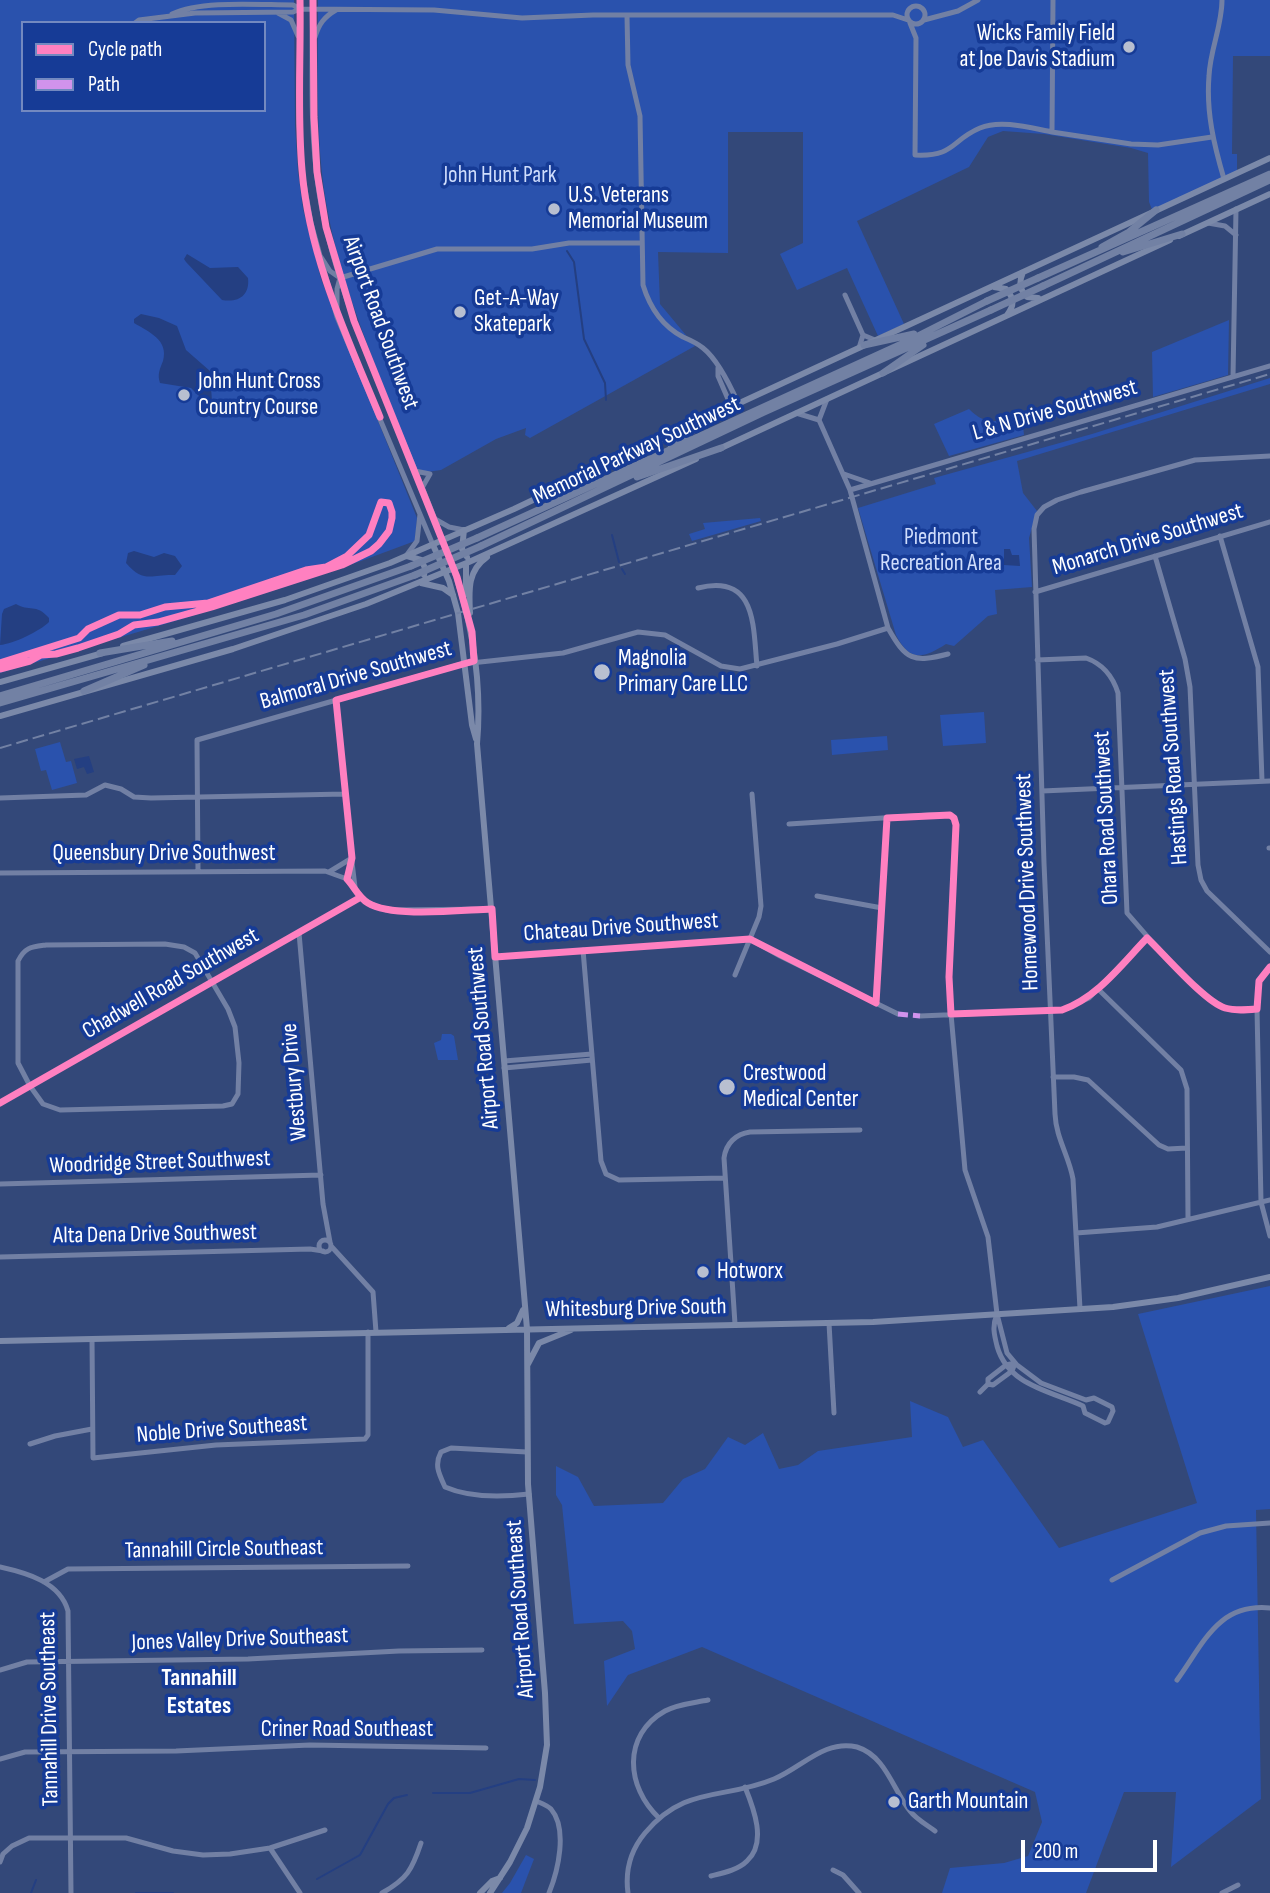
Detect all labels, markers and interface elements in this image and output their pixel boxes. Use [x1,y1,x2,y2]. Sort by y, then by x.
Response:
place label: Wicks Family Field at Joe Davis Stadium [960,20,1115,74]
legend [21,21,266,112]
text: Cycle path [88,37,162,62]
marker: Wicks Family Field at Joe Davis Stadium [1121,39,1137,55]
text: Path [88,72,120,97]
park label: John Hunt Park [443,162,557,190]
place label: U.S. Veterans Memorial Museum [568,182,708,236]
marker: U.S. Veterans Memorial Museum [546,201,562,217]
street label: Airport Road Southwest [336,233,424,413]
place label: Get-A-Way Skatepark [474,285,559,339]
marker: Get-A-Way Skatepark [452,304,468,320]
place label: John Hunt Cross Country Course [198,368,321,422]
street label: L & N Drive Southwest [970,374,1140,448]
marker: John Hunt Cross Country Course [176,387,192,403]
street label: Memorial Parkway Southwest [529,391,745,511]
street label: Monarch Drive Southwest [1049,498,1247,582]
park label: Piedmont Recreation Area [880,524,1002,578]
street label: Balmoral Drive Southwest [257,635,455,717]
place label: Magnolia Primary Care LLC [618,645,748,699]
marker: Magnolia Primary Care LLC [592,662,612,682]
street label: Hastings Road Southwest [1153,668,1195,866]
street label: Ohara Road Southwest [1089,730,1125,906]
street label: Homewood Drive Southwest [1010,773,1046,991]
street label: Queensbury Drive Southwest [52,840,276,868]
street label: Chateau Drive Southwest [523,907,719,949]
street label: Chadwell Road Southwest [78,922,264,1046]
street label: Airport Road Southwest [462,946,506,1130]
street label: Westbury Drive [276,1022,314,1142]
place label: Crestwood Medical Center [743,1060,858,1114]
marker: Crestwood Medical Center [717,1077,737,1097]
street label: Woodridge Street Southwest [49,1145,271,1181]
street label: Alta Dena Drive Southwest [53,1219,257,1251]
place label: Hotworx [717,1258,783,1286]
marker: Hotworx [695,1264,711,1280]
street label: Whitesburg Drive South [545,1294,727,1324]
street label: Noble Drive Southeast [136,1410,308,1450]
street label: Airport Road Southeast [501,1519,541,1699]
street label: Tannahill Circle Southeast [124,1534,324,1566]
street label: Tannahill Drive Southeast [35,1611,65,1807]
street label: Jones Valley Drive Southeast [131,1622,349,1658]
district label: Tannahill Estates [161,1665,237,1721]
street label: Criner Road Southeast [261,1716,433,1744]
place label: Garth Mountain [908,1788,1028,1816]
marker: Garth Mountain [886,1794,902,1810]
scale bar [1025,1826,1162,1870]
text: 200 m [1034,1839,1078,1864]

